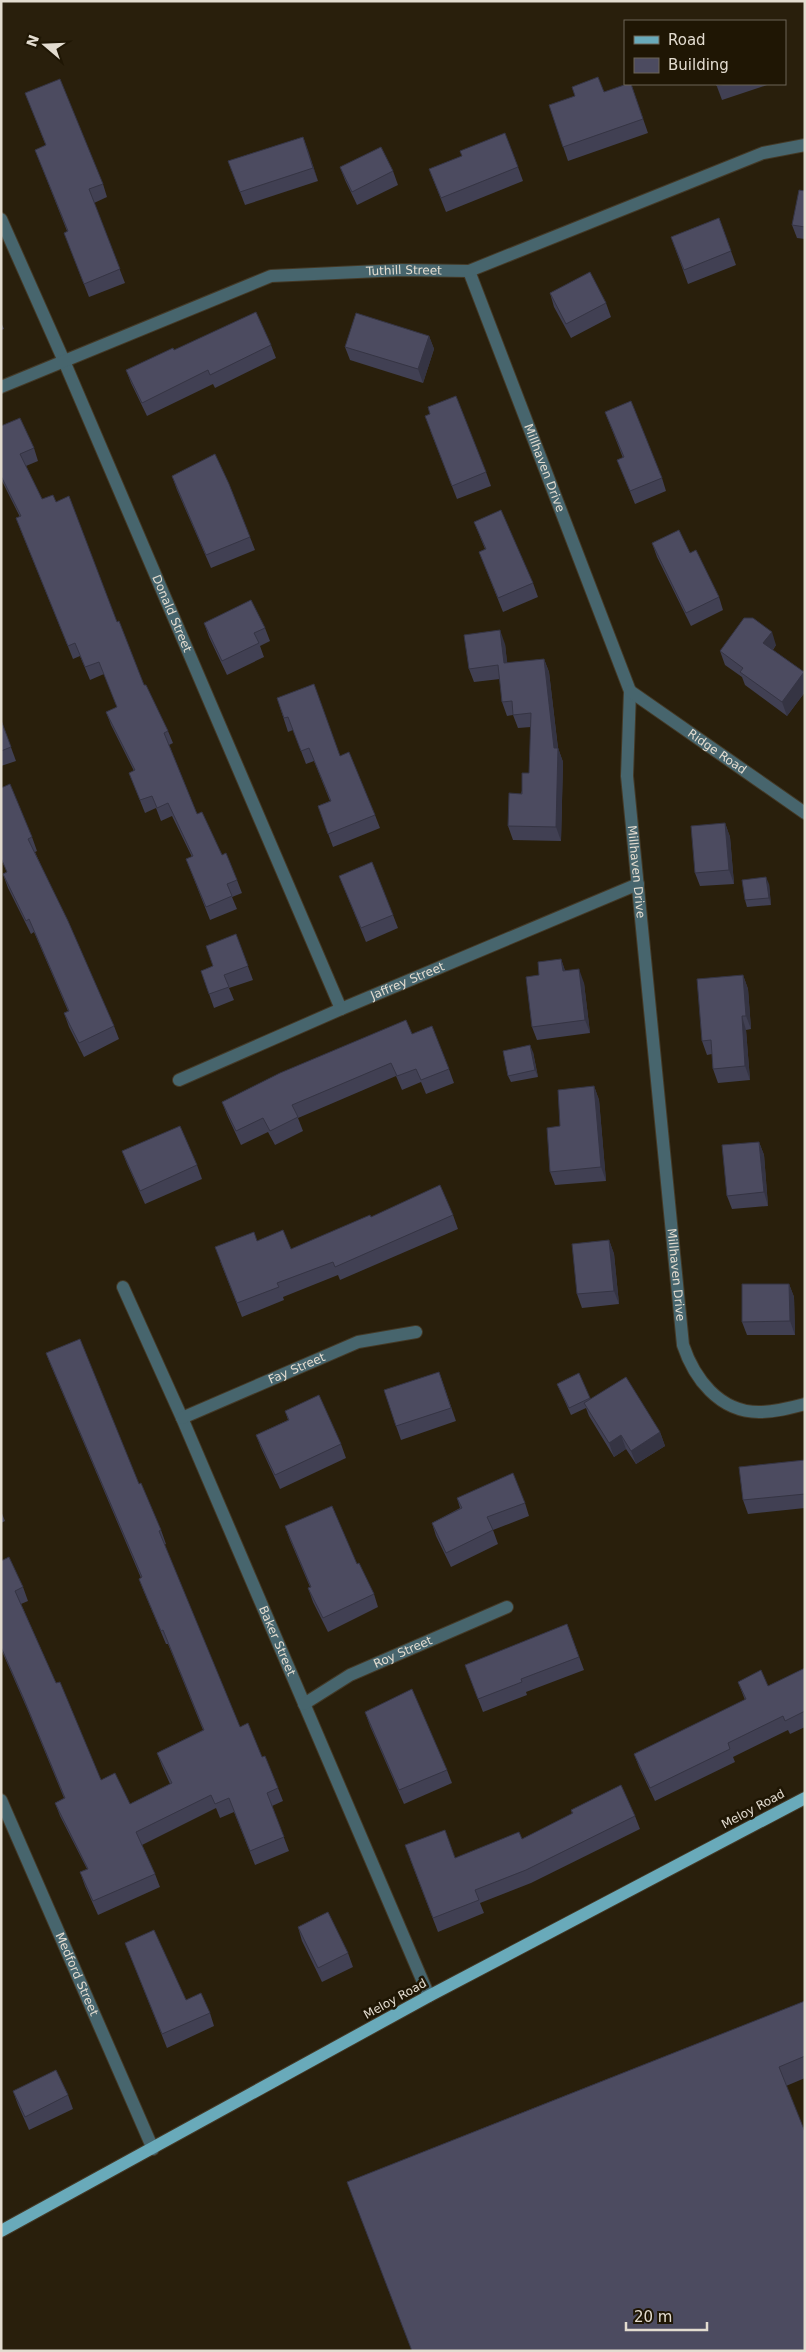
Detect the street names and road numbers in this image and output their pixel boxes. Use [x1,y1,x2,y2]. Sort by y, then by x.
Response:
street label: Tuthill Street [365,263,442,279]
street label: Millhaven Drive [521,422,568,514]
street label: Donald Street [149,573,195,655]
street label: Ridge Road [685,726,749,777]
street label: Millhaven Drive [625,825,648,919]
street label: Jaffrey Street [368,959,447,1003]
street label: Millhaven Drive [665,1228,688,1322]
street label: Fay Street [266,1350,328,1387]
street label: Baker Street [256,1604,298,1678]
street label: Roy Street [371,1633,435,1671]
street label: Meloy Road [719,1787,787,1831]
street label: Medford Street [53,1930,101,2018]
street label: Meloy Road [361,1976,429,2022]

